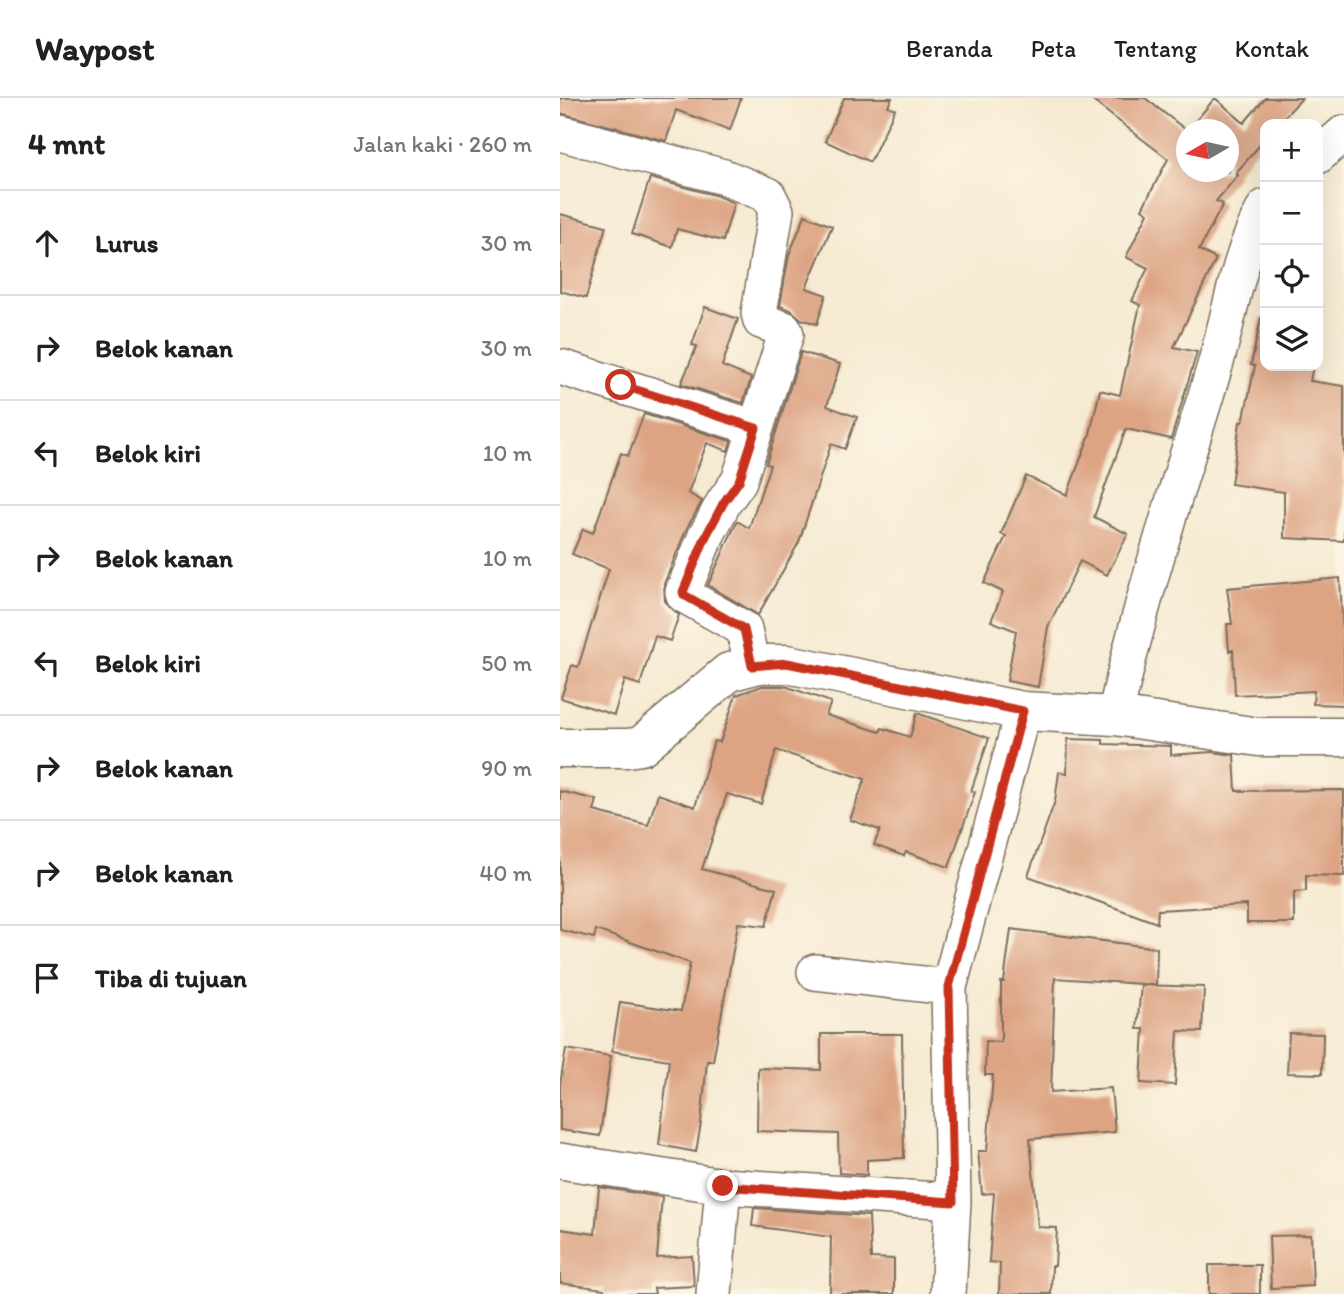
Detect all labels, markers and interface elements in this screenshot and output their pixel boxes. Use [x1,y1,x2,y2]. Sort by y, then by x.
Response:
text: Waypost [35,29,155,68]
text: Beranda [906,34,993,63]
text: Peta [1031,34,1076,63]
text: Tentang [1114,34,1197,63]
text: Kontak [1235,34,1309,63]
north arrow [1176,119,1239,182]
map controls [1260,119,1323,371]
button: + [1260,119,1323,182]
text: 4 mnt [28,125,105,162]
text: Jalan kaki · 260 m [354,130,532,158]
button: − [1260,182,1323,245]
icon: ahead [28,224,66,262]
text: Lurus [95,227,158,259]
text: 30 m [481,229,532,257]
button: locate [1260,245,1323,308]
button: layers [1260,308,1323,371]
icon: right [28,329,66,367]
text: Belok kanan [95,332,233,364]
text: 30 m [481,334,532,362]
route start [605,369,636,400]
icon: left [28,434,66,472]
text: Belok kiri [95,437,201,469]
text: 10 m [483,439,532,467]
icon: right [28,539,66,577]
text: Belok kanan [95,542,233,574]
text: 10 m [483,544,532,572]
icon: left [28,644,66,682]
text: Belok kiri [95,647,201,679]
text: 50 m [481,649,532,677]
icon: right [28,749,66,787]
text: Belok kanan [95,752,233,784]
text: 90 m [481,754,532,782]
icon: right [28,854,66,892]
text: Belok kanan [95,857,233,889]
text: 40 m [479,859,532,887]
icon: arrive [28,959,66,997]
text: Tiba di tujuan [95,962,247,994]
route end [707,1170,738,1201]

